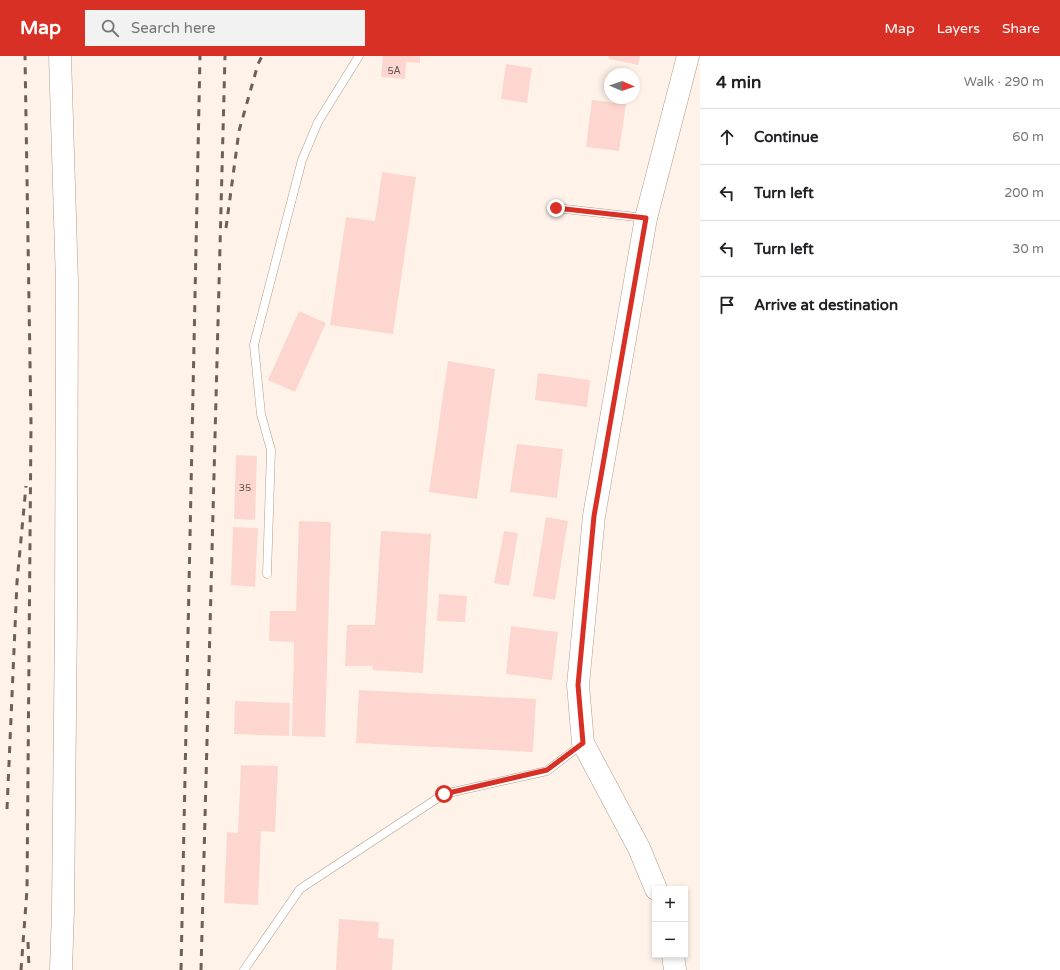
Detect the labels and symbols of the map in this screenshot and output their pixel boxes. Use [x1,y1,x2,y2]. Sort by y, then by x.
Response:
house number: 5А [388,65,401,77]
north arrow [604,68,640,104]
route end [547,199,565,217]
house number: 35 [239,482,251,494]
route start [435,785,453,803]

